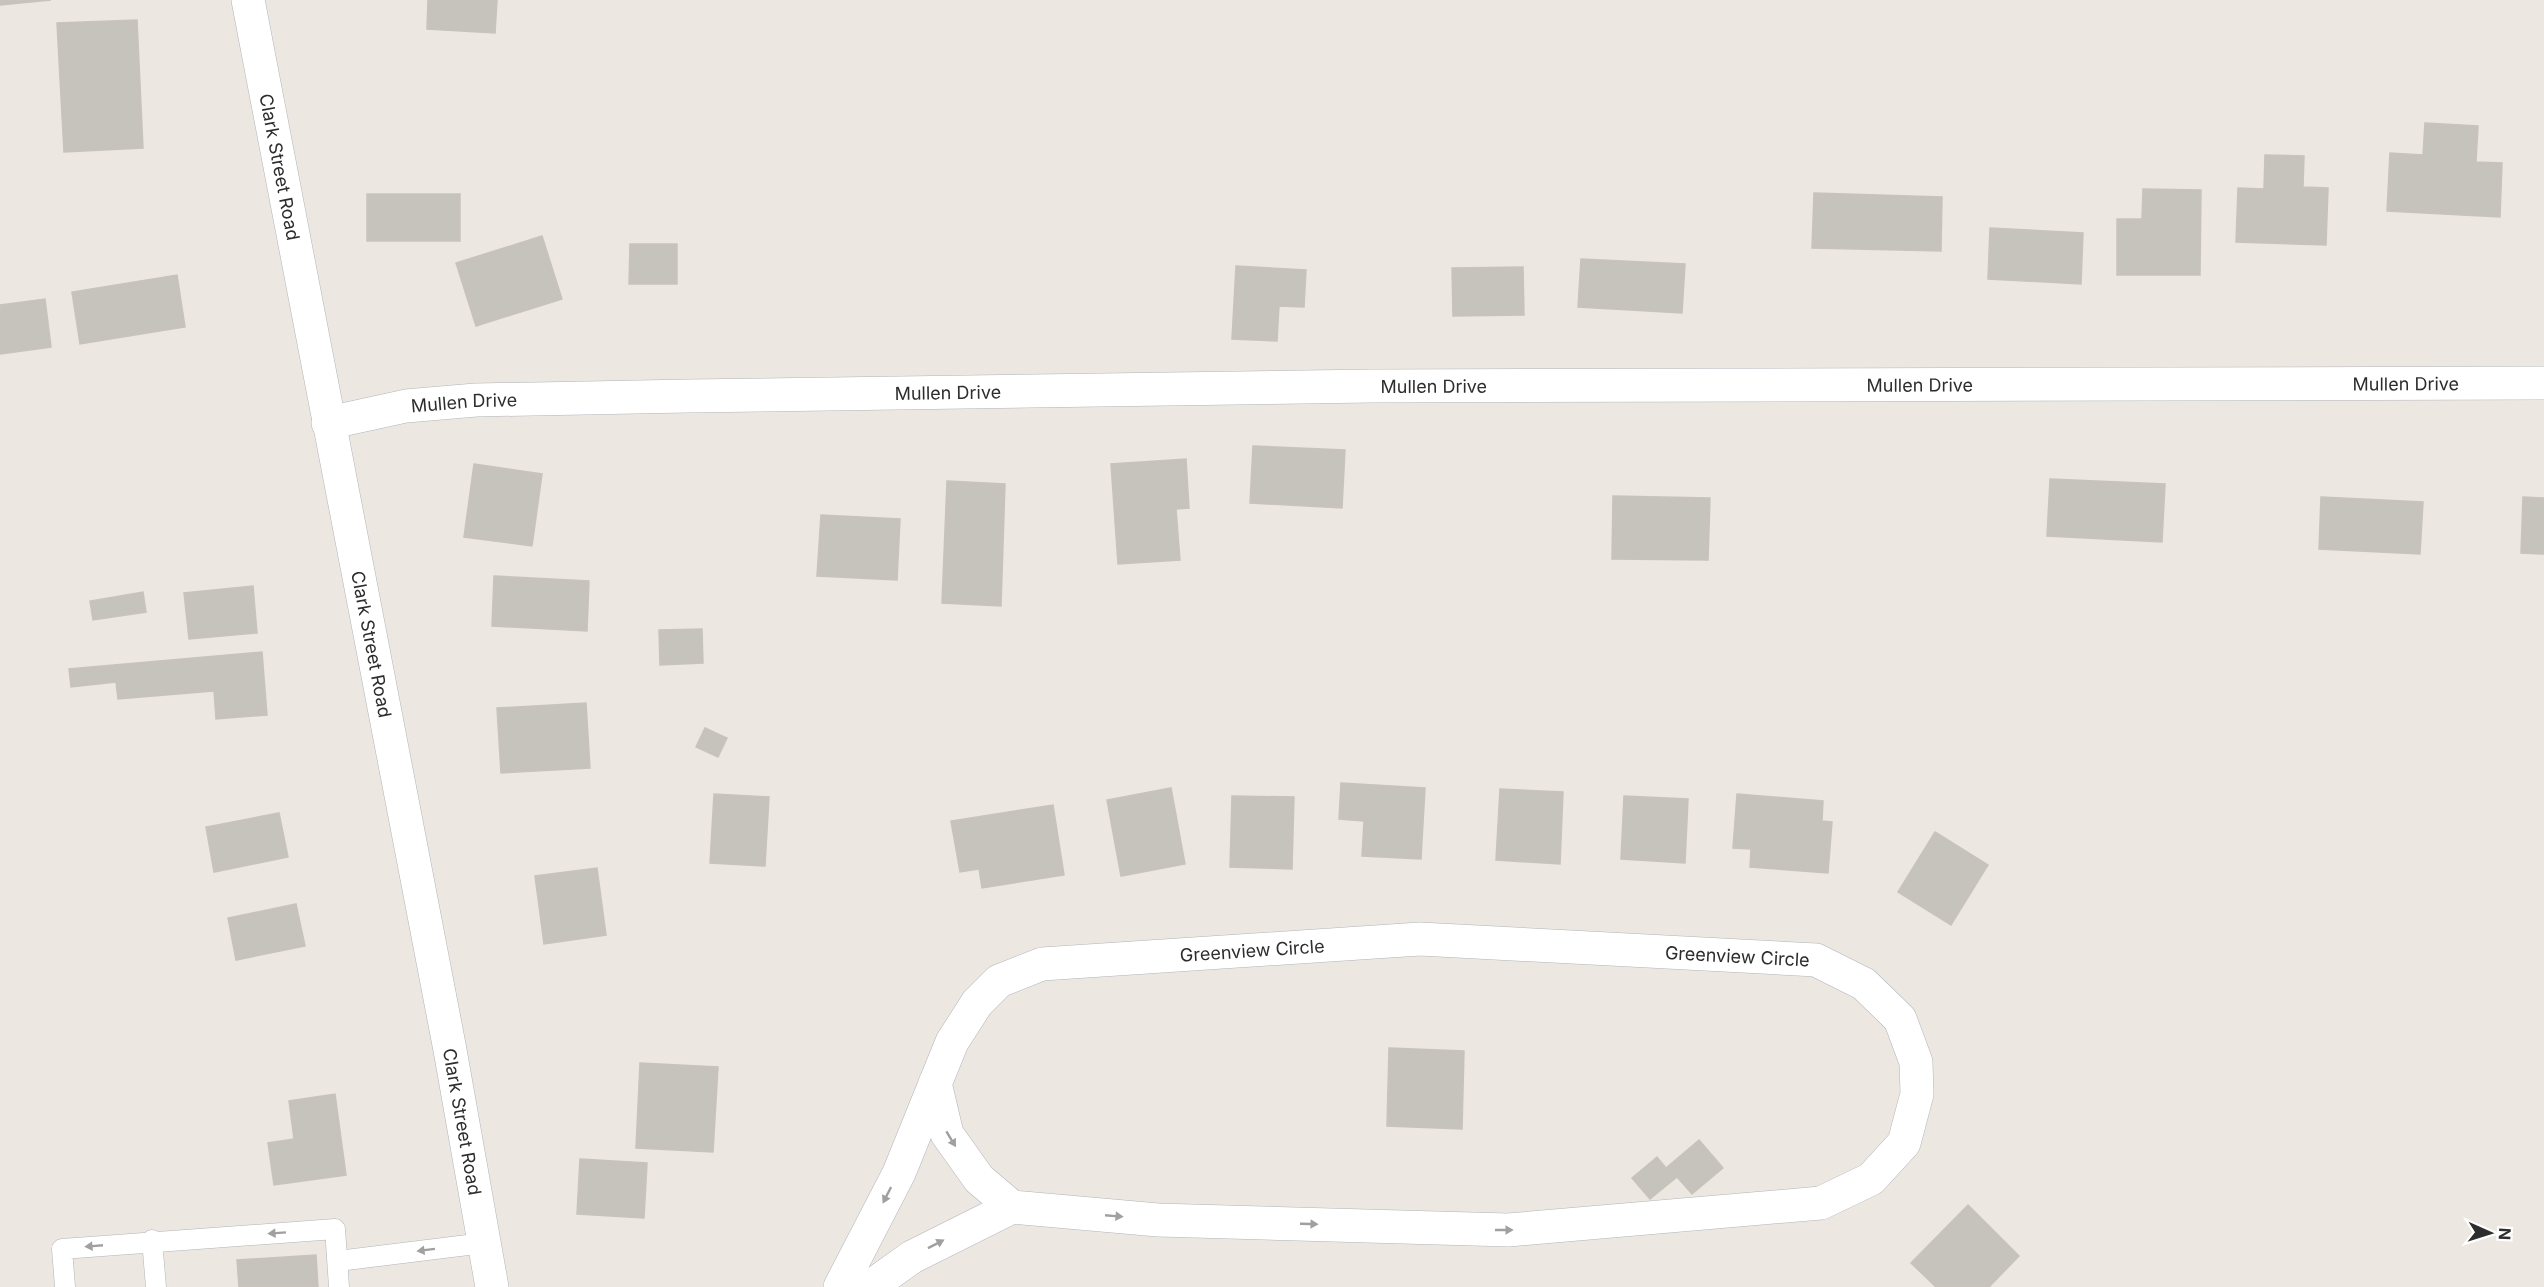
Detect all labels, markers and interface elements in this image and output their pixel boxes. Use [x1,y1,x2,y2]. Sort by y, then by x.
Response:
street label: Clark Street Road [256,92,304,242]
street label: Mullen Drive [2353,373,2459,394]
street label: Mullen Drive [1867,374,1973,395]
street label: Mullen Drive [1381,375,1487,396]
street label: Mullen Drive [894,381,1001,403]
street label: Mullen Drive [410,389,517,416]
street label: Clark Street Road [348,569,396,719]
street label: Greenview Circle [1179,935,1325,965]
street label: Greenview Circle [1664,942,1810,970]
street label: Clark Street Road [439,1046,486,1197]
one-way arrow [946,1131,956,1148]
one-way arrow [883,1186,892,1203]
north arrow [2460,1203,2520,1263]
one-way arrow [1105,1211,1124,1221]
one-way arrow [1299,1220,1318,1229]
one-way arrow [1494,1225,1513,1234]
text: N [2495,1227,2515,1240]
one-way arrow [267,1228,286,1237]
one-way arrow [928,1239,945,1249]
one-way arrow [84,1241,103,1251]
one-way arrow [416,1245,435,1255]

